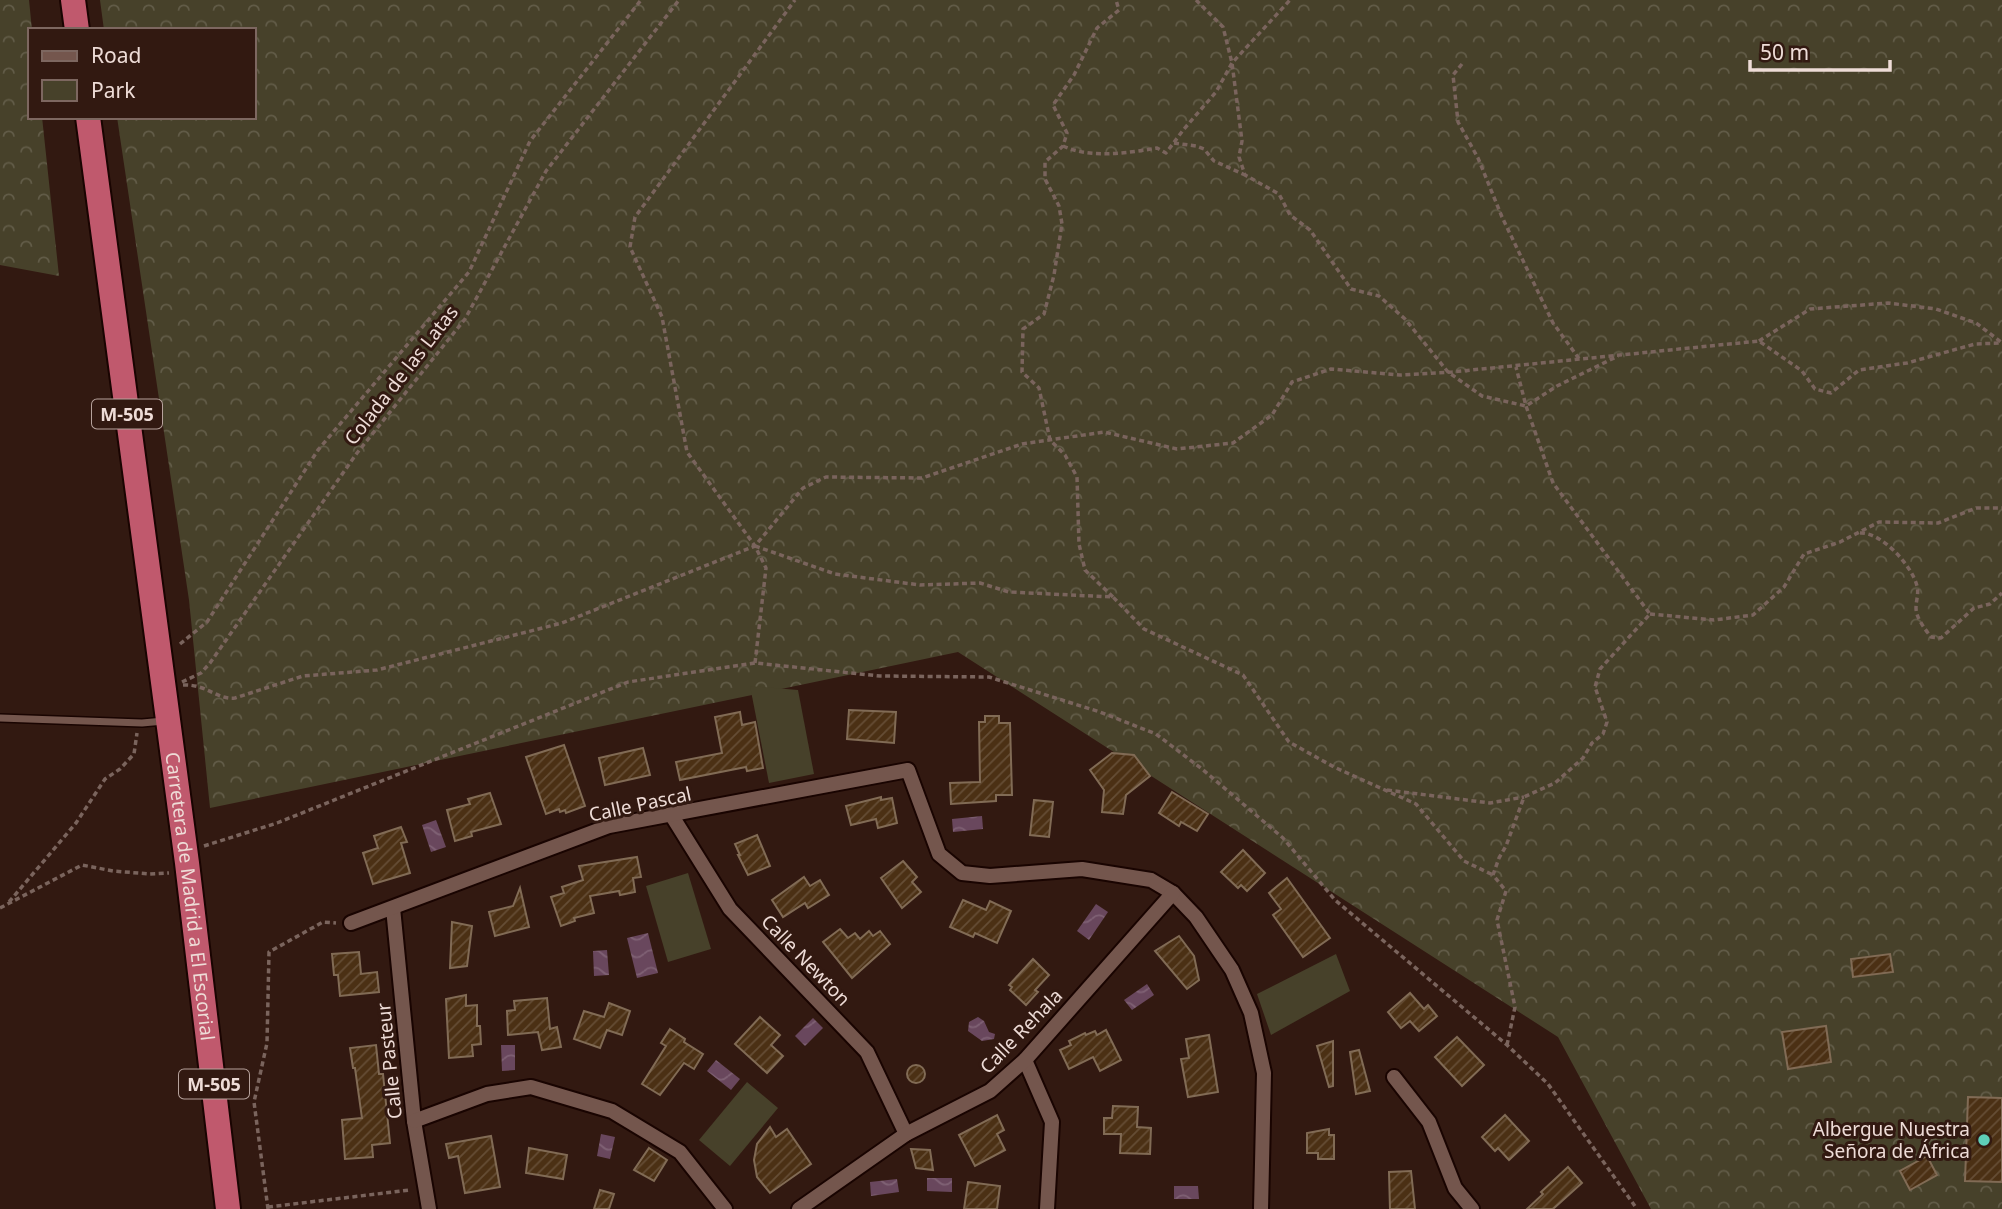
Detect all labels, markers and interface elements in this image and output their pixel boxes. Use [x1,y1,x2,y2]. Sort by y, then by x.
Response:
legend [28,28,256,119]
scale bar [1750,28,1890,72]
text: 50 m [1760,38,1809,66]
text: Road [91,41,141,69]
text: Park [91,76,136,104]
street label: Colada de las Latas [338,300,464,450]
road number: M-505 [92,400,162,428]
street label: Carretera de Madrid a El Escorial [159,750,221,1042]
street label: Calle Pascal [586,780,694,828]
street label: Calle Newton [756,909,856,1011]
street label: Calle Rehala [974,983,1068,1079]
street label: Calle Pasteur [370,1002,408,1120]
road number: M-505 [179,1070,249,1098]
place label: Albergue Nuestra Señora de África [1813,1116,1970,1164]
marker: Albergue Nuestra Señora de África [1976,1132,1992,1148]

